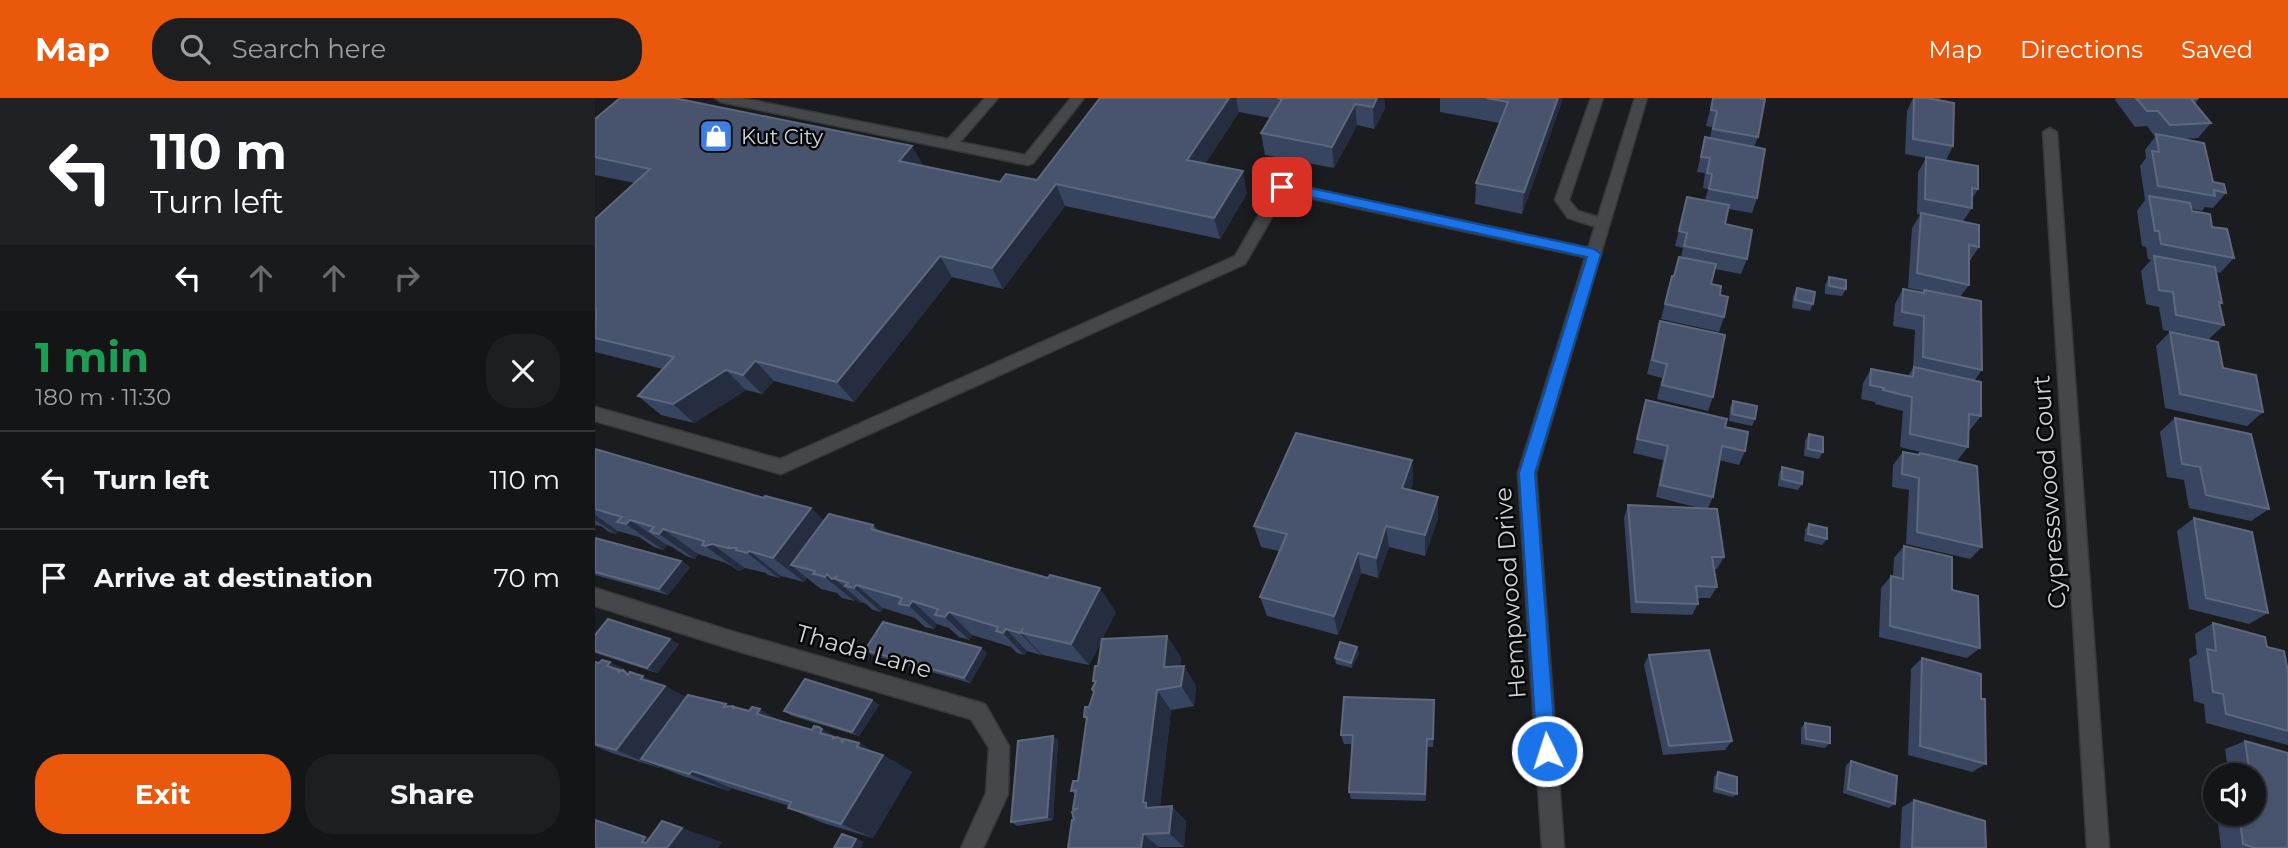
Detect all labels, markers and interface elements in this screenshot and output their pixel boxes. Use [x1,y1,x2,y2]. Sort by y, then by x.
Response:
search box [152,18,642,81]
text: Map [35,29,110,69]
icon: search [176,30,214,68]
text: Search here [232,33,386,65]
text: Map [1929,35,1982,64]
text: Directions [2020,35,2143,64]
text: Saved [2181,35,2253,64]
shop icon: Kut City [697,117,735,155]
text: 110 m [150,122,287,181]
place label: Kut City [741,124,824,149]
icon: left [35,126,126,217]
pin [1252,157,1312,217]
icon: arrive [1263,168,1301,206]
text: Turn left [150,182,284,221]
icon: left [169,259,207,297]
icon: ahead [242,259,280,297]
icon: ahead [315,259,353,297]
icon: right [388,259,426,297]
text: 1 min [35,331,149,383]
button: close [486,334,560,408]
street label: Cypresswood Court [2026,374,2072,610]
text: 180 m · 11:30 [35,383,171,411]
icon: left [35,461,73,499]
text: Turn left [94,464,210,496]
text: 110 m [490,464,560,496]
street label: Hempwood Drive [1488,486,1532,700]
icon: arrive [35,559,73,597]
text: Arrive at destination [94,562,373,594]
text: 70 m [494,562,560,594]
street label: Thada Lane [793,618,935,684]
position arrow [1510,714,1584,788]
button: Exit [35,754,291,834]
button: Share [305,754,560,834]
map controls [2203,763,2266,826]
button: sound [2203,763,2266,826]

